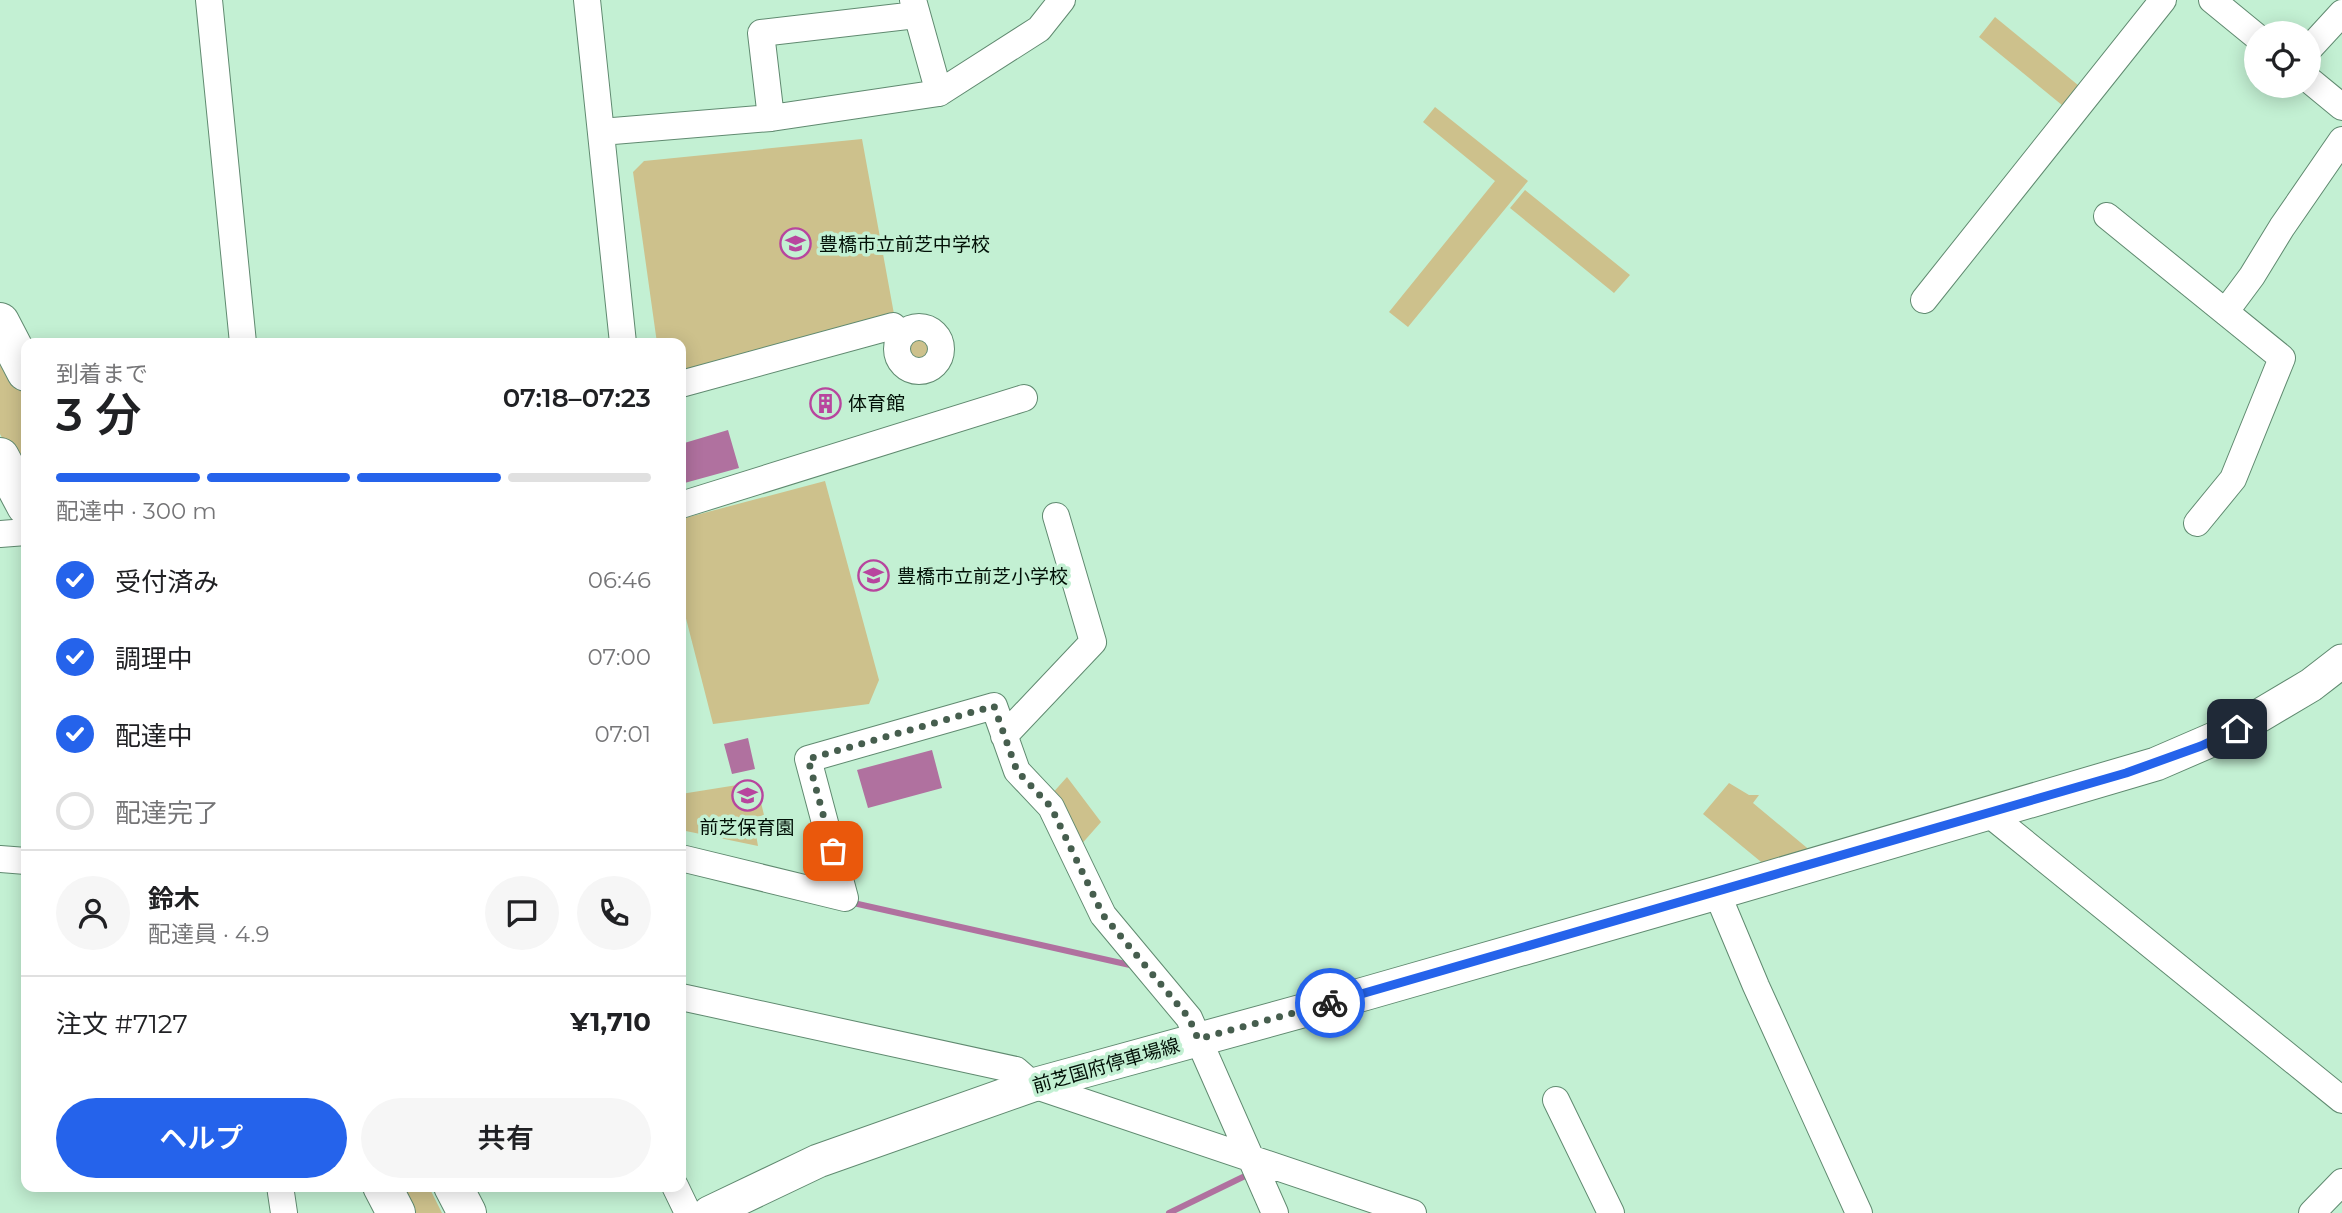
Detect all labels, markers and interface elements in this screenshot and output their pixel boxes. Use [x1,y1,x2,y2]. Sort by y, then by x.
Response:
map controls [2244,21,2321,98]
button: locate [2244,21,2321,98]
school or university icon: 豊橋市立前芝中学校 [779,227,813,261]
place label: 豊橋市立前芝中学校 [819,233,990,256]
text: 到着まで [56,360,148,388]
text: 07:18–07:23 [503,382,651,414]
text: 3 分 [56,386,141,443]
building icon: 体育館 [808,386,842,420]
place label: 体育館 [848,392,905,415]
text: 配達中 · 300 m [56,497,217,525]
school or university icon: 豊橋市立前芝小学校 [857,559,891,593]
icon: check [56,561,94,599]
place label: 豊橋市立前芝小学校 [897,565,1068,588]
text: 受付済み [115,566,219,598]
text: 06:46 [588,566,651,594]
icon: check [56,638,94,676]
text: 調理中 [115,643,193,675]
text: 07:00 [588,643,651,671]
pin [2207,699,2267,759]
icon: home [2218,710,2256,748]
icon: check [56,715,94,753]
text: 配達中 [115,720,193,752]
text: 07:01 [594,720,651,748]
school or university icon: 前芝保育園 [730,779,764,813]
text: 配達完了 [115,797,219,829]
place label: 前芝保育園 [699,816,795,839]
pin [803,821,863,881]
icon: bag [814,832,852,870]
button: person [56,876,130,950]
button: chat [485,876,559,950]
button: phone [577,876,651,950]
text: 鈴木 [148,883,200,915]
text: 配達員 · 4.9 [148,920,269,948]
courier [1295,968,1365,1038]
icon: bike [1311,984,1349,1022]
text: ¥1,710 [570,1006,651,1038]
text: 注文 #7127 [56,1008,188,1040]
street label: 前芝国府停車場線 [1030,1033,1182,1097]
button: ヘルプ [56,1098,347,1178]
button: 共有 [361,1098,651,1178]

